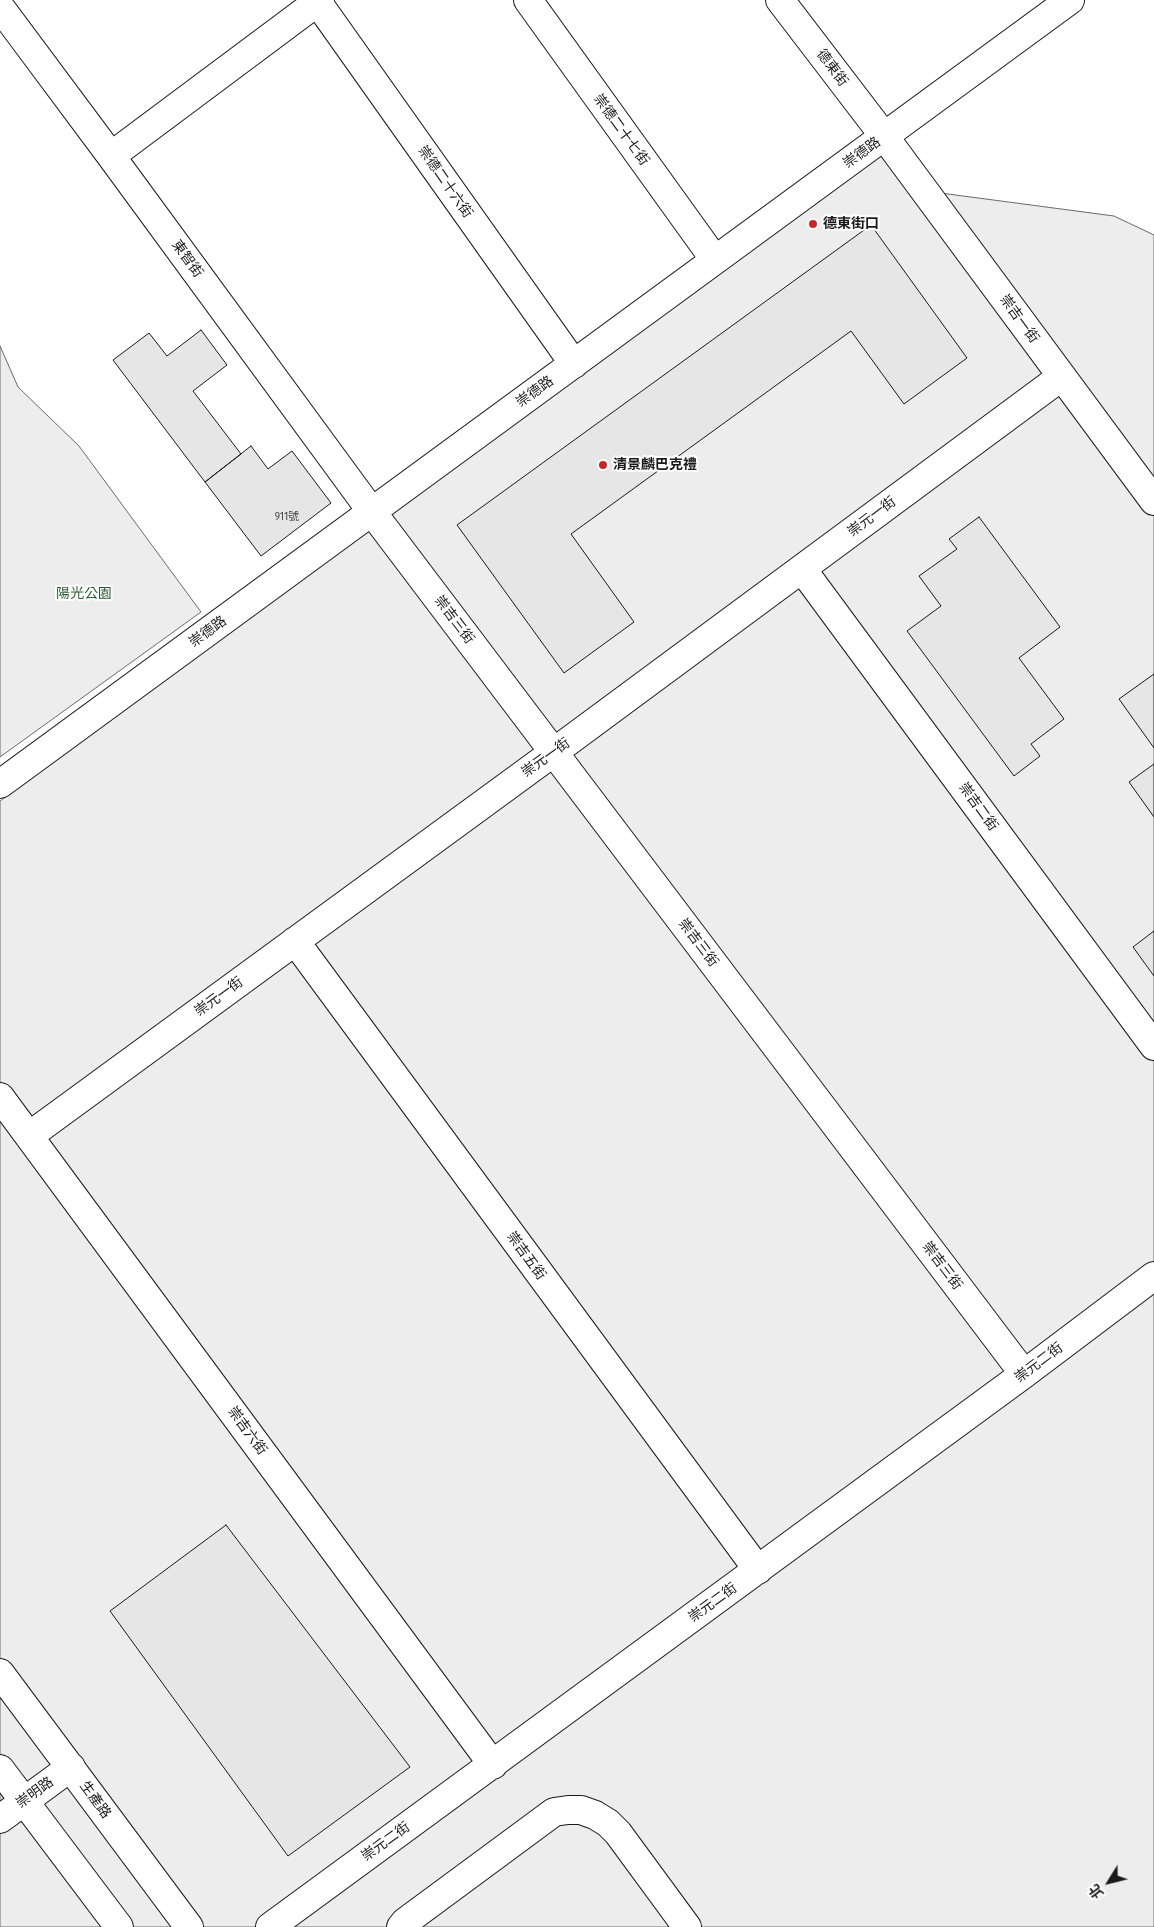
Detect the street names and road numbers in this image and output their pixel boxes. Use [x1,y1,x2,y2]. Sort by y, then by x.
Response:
street label: 德東街 [813,46,851,90]
street label: 崇德二十七街 [590,91,652,169]
street label: 崇德路 [840,134,884,172]
street label: 崇德二十六街 [414,143,476,221]
street label: 東智街 [168,237,206,281]
street label: 崇吉一街 [996,291,1042,347]
street label: 崇德路 [513,373,557,411]
street label: 崇元一街 [845,493,899,541]
street label: 崇吉三街 [430,593,478,647]
street label: 崇德路 [186,613,230,651]
street label: 崇元一街 [518,735,574,781]
street label: 崇吉二街 [955,779,1001,835]
street label: 崇吉三街 [674,916,722,970]
street label: 崇元一街 [191,974,247,1020]
street label: 崇吉五街 [503,1228,549,1284]
street label: 崇吉三街 [918,1239,966,1293]
street label: 崇元二街 [1012,1339,1066,1387]
street label: 崇吉六街 [224,1403,270,1459]
street label: 崇元二街 [685,1580,741,1626]
street label: 崇明路 [13,1774,57,1812]
street label: 生產路 [76,1778,114,1822]
street label: 崇元二街 [358,1819,414,1865]

